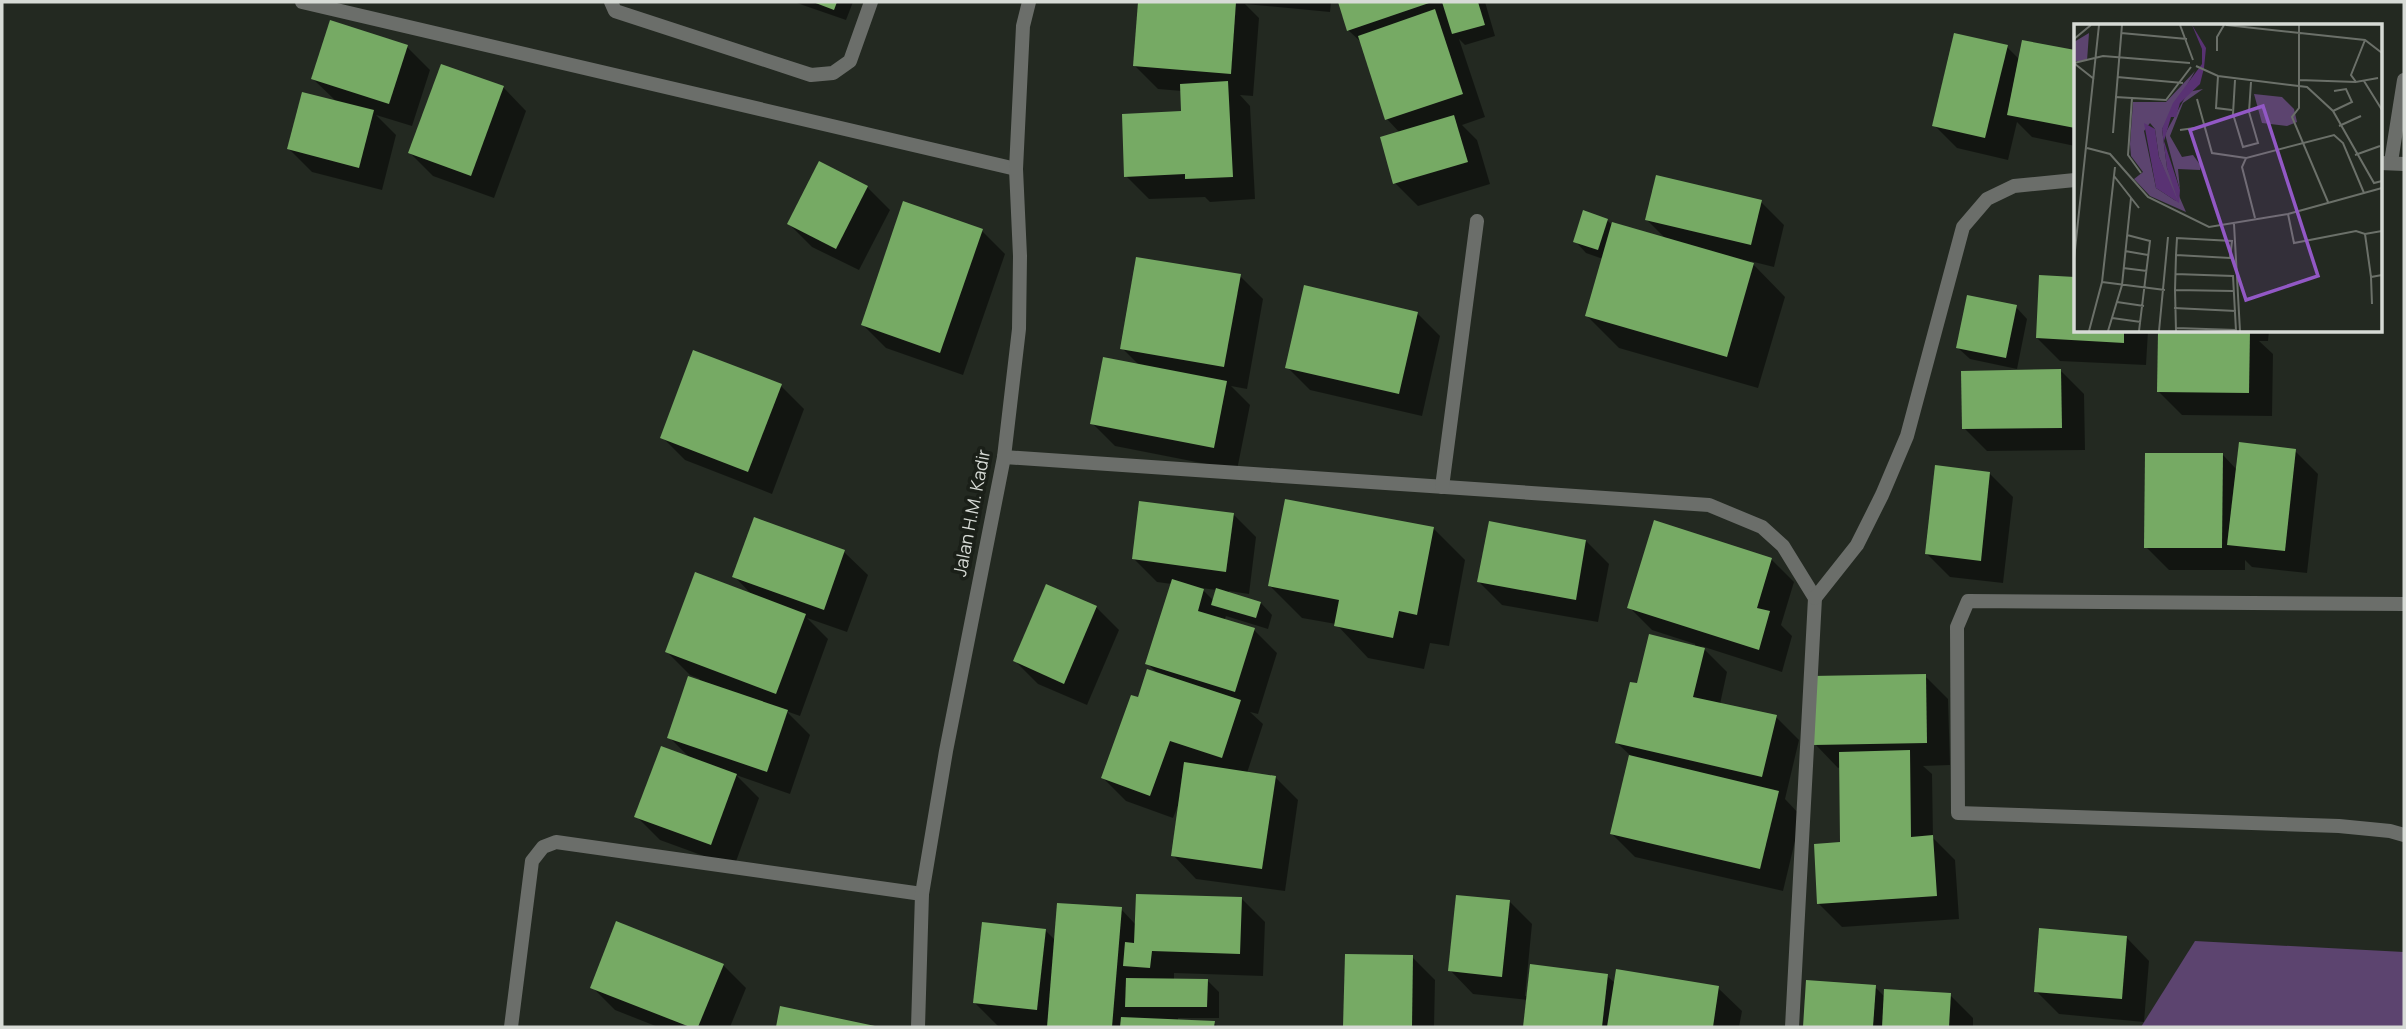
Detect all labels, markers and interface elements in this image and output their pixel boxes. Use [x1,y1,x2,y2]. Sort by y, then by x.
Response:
inset map [2074,24,2382,332]
street label: Jalan H.M. Kadir [947,447,995,578]

